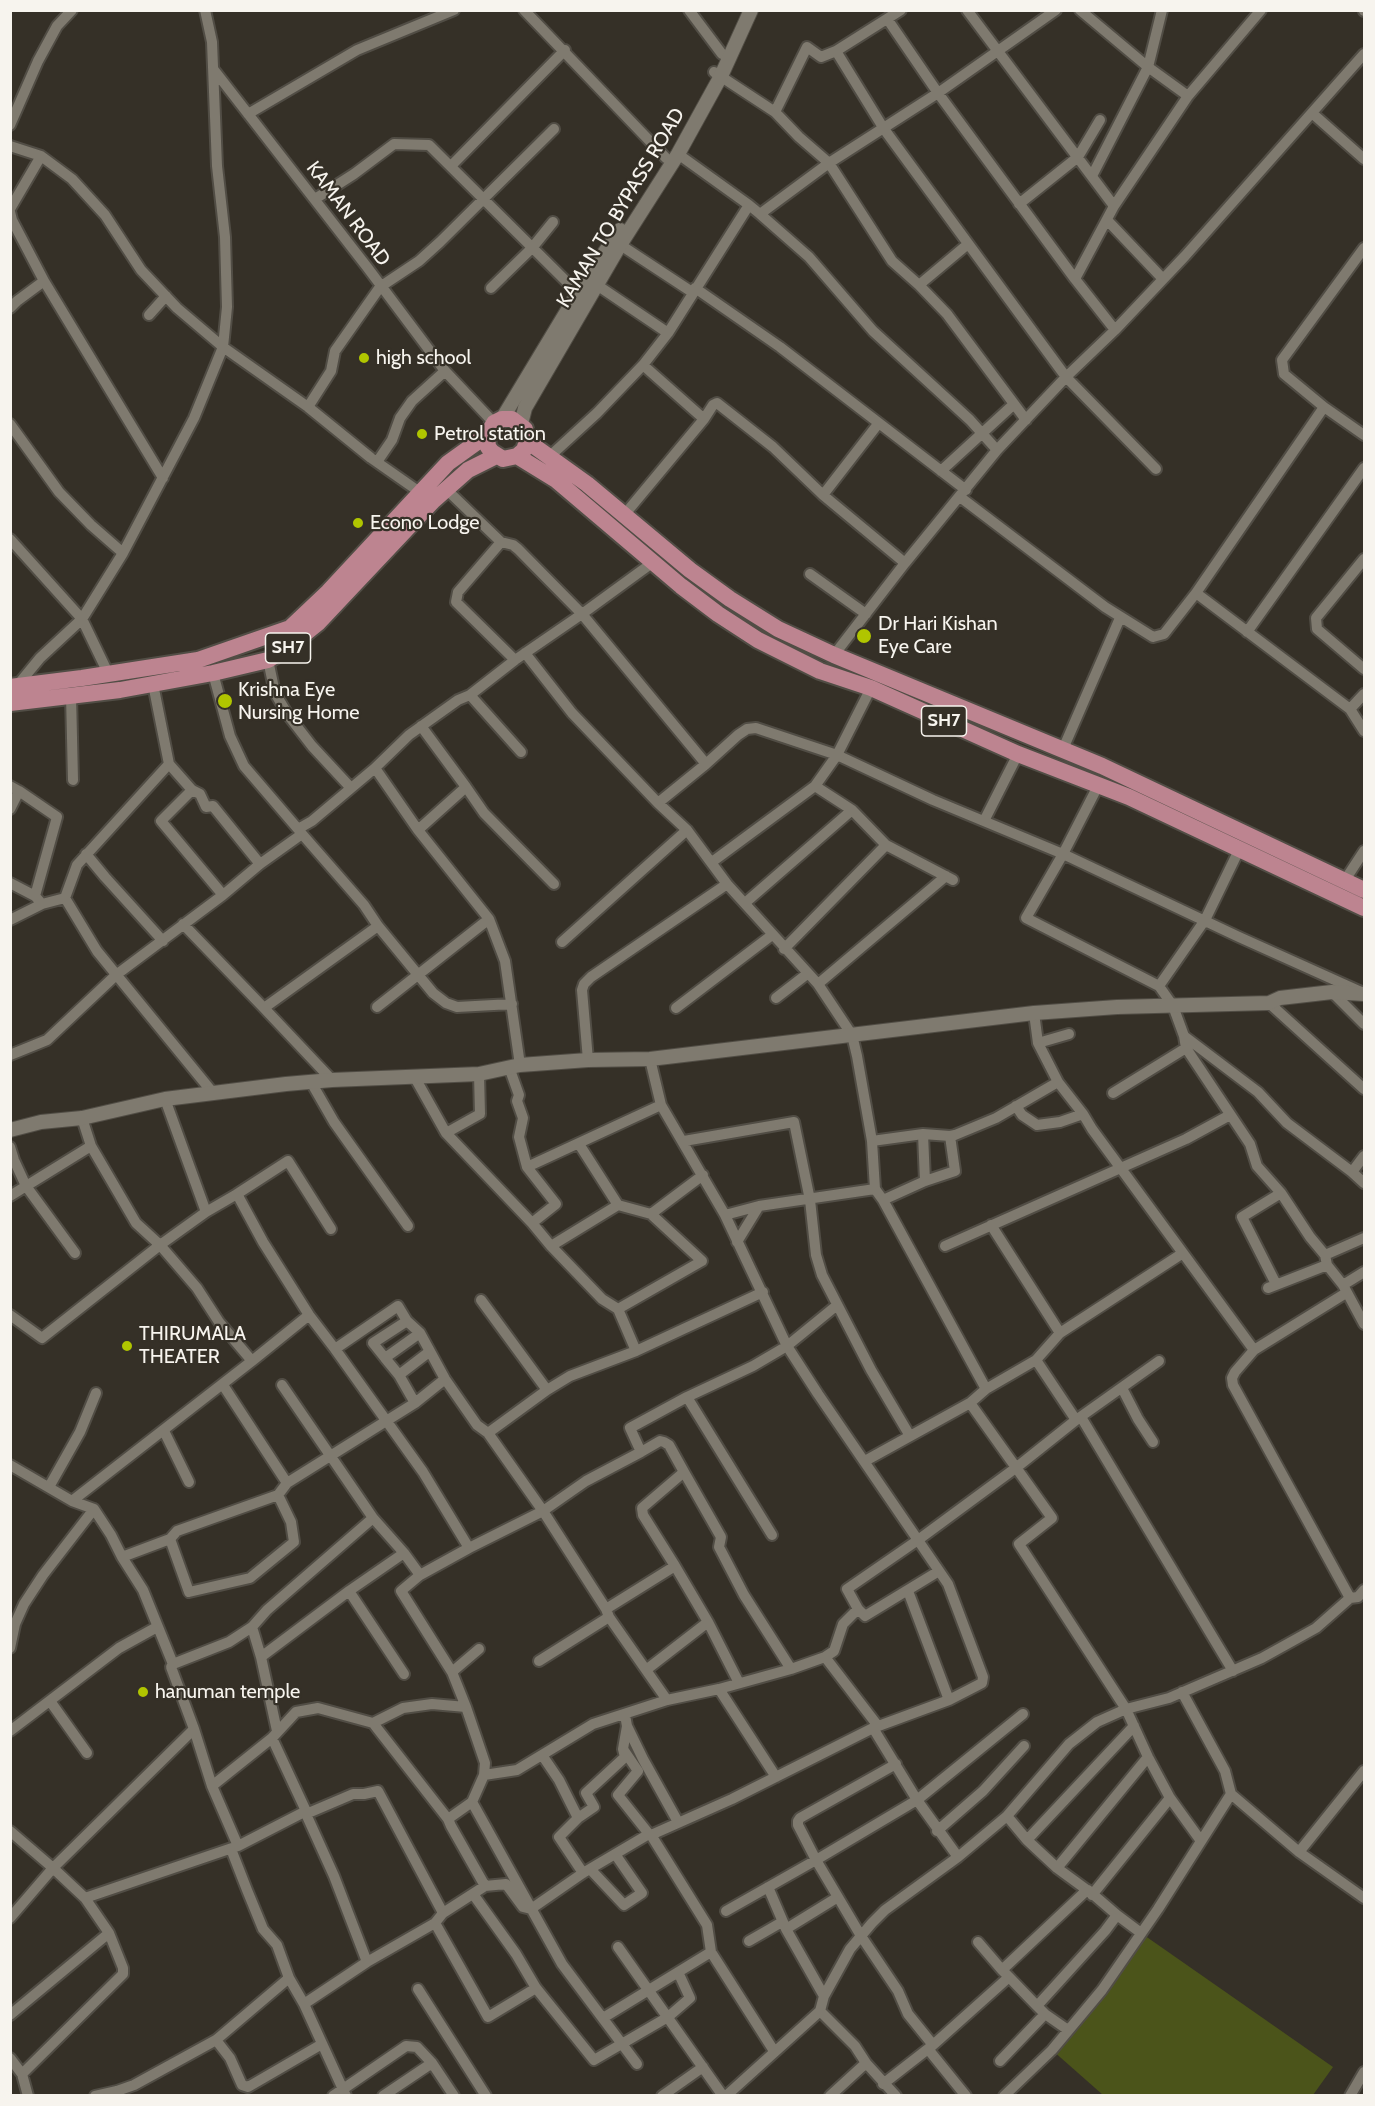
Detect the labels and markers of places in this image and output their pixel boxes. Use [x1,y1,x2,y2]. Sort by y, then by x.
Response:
place label: high school [376,346,471,370]
marker: high school [357,351,371,365]
place label: Petrol station [434,422,546,446]
marker: Petrol station [415,427,429,441]
place label: Econo Lodge [370,511,479,535]
marker: Econo Lodge [351,516,365,530]
place label: Dr Hari Kishan Eye Care [878,612,998,659]
marker: Dr Hari Kishan Eye Care [855,627,873,645]
place label: Krishna Eye Nursing Home [238,678,359,725]
marker: Krishna Eye Nursing Home [216,692,234,710]
place label: THIRUMALA THEATER [139,1322,246,1369]
marker: THIRUMALA THEATER [120,1339,134,1353]
place label: hanuman temple [155,1680,300,1704]
marker: hanuman temple [136,1685,150,1699]

